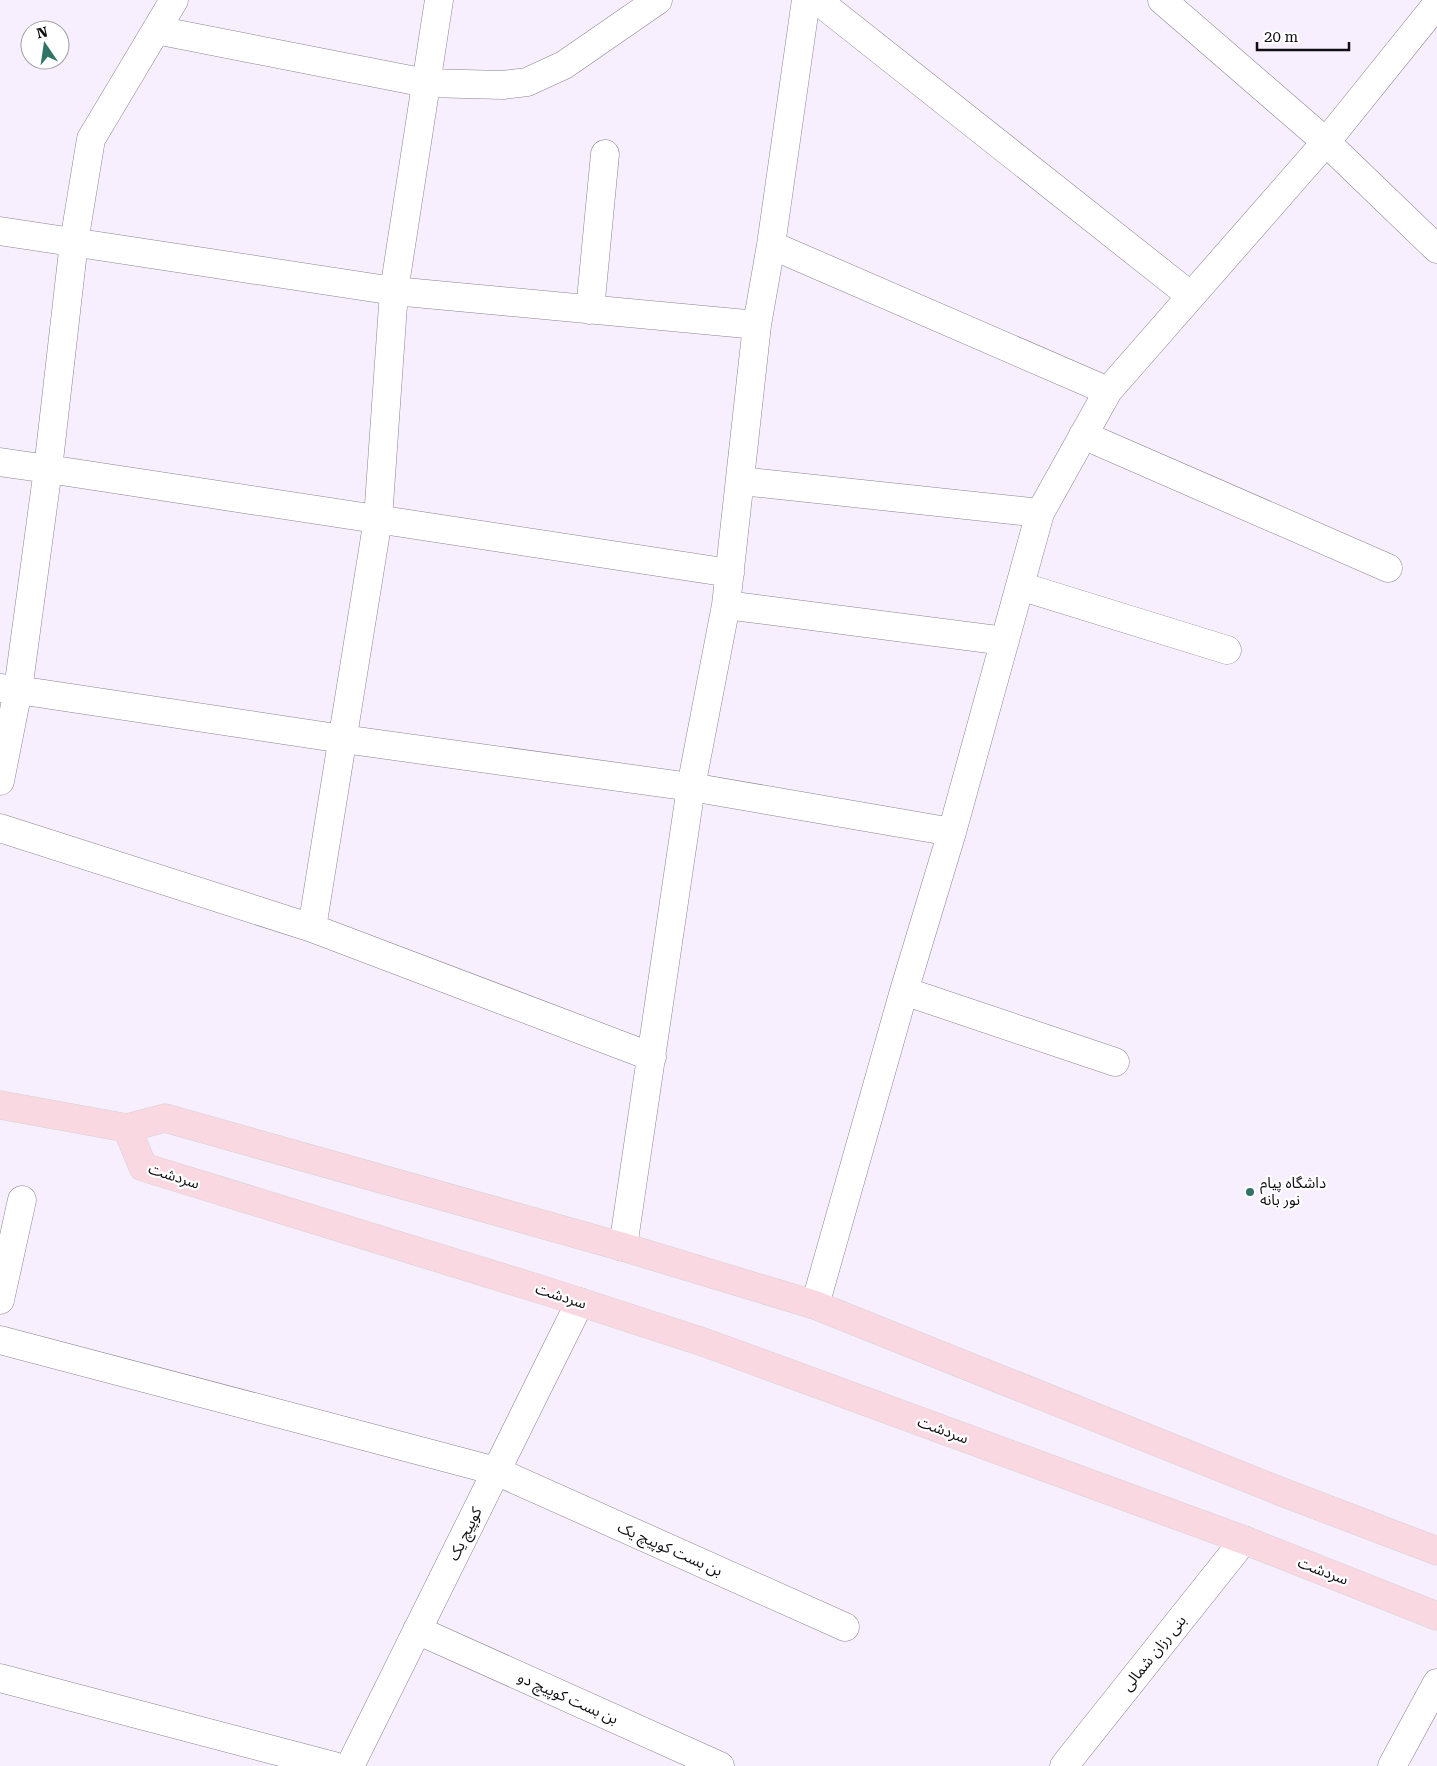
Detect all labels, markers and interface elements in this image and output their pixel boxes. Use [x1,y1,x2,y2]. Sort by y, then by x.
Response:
north arrow [20,20,70,70]
scale bar [1257,20,1350,52]
text: N [35,23,49,41]
text: 20 m [1264,28,1299,46]
street label: سردشت [146,1159,202,1193]
place label: داشگاه پیام نور بانه [1260,1174,1326,1209]
marker: داشگاه پیام نور بانه [1244,1186,1256,1198]
street label: سردشت [533,1279,589,1313]
street label: سردشت [915,1413,971,1448]
street label: کوپیچ یک [444,1504,489,1565]
street label: بن بست کوپیچ یک [614,1518,725,1583]
street label: سردشت [1295,1553,1351,1589]
street label: بنی رزان شمالی [1118,1612,1190,1694]
street label: بن بست کوپیچ دو [514,1668,621,1731]

